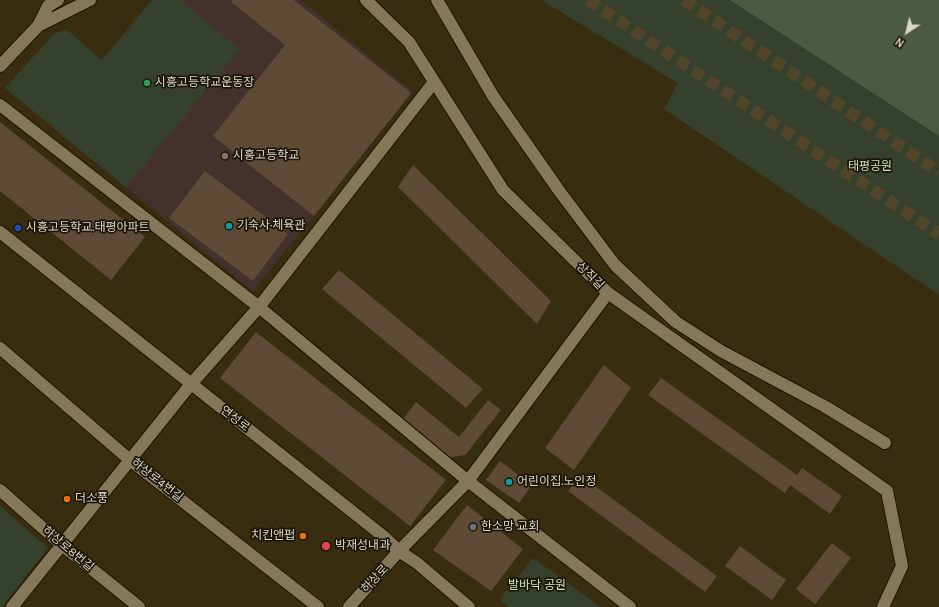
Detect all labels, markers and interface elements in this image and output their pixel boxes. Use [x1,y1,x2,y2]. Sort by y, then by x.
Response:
north arrow [887,12,927,52]
text: N [893,35,907,50]
place label: 시흥고등학교운동장 [155,76,254,90]
marker: 시흥고등학교운동장 [142,78,152,88]
place label: 시흥고등학교 [233,149,299,163]
marker: 시흥고등학교 [220,151,230,161]
park label: 태평공원 [848,160,892,174]
place label: 기숙사·체육관 [237,219,305,233]
place label: 시흥고등학교.태평아파트 [26,221,150,235]
marker: 기숙사·체육관 [224,221,234,231]
marker: 시흥고등학교.태평아파트 [13,223,23,233]
street label: 상직길 [573,259,607,293]
street label: 연성로 [218,403,252,435]
street label: 하상로4번길 [128,455,186,505]
place label: 어린이집.노인정 [517,475,596,489]
marker: 어린이집.노인정 [504,477,514,487]
place label: 더소풍 [75,492,108,506]
marker: 더소풍 [62,494,72,504]
place label: 한소망 교회 [481,520,539,534]
marker: 한소망 교회 [468,522,478,532]
street label: 하상로8번길 [39,523,97,575]
place label: 치킨앤펍 [251,529,295,543]
marker: 치킨앤펍 [298,531,308,541]
place label: 박재성내과 [335,539,390,553]
marker: 박재성내과 [320,540,332,552]
street label: 하상로 [358,562,392,596]
park label: 발바닥 공원 [508,579,566,593]

